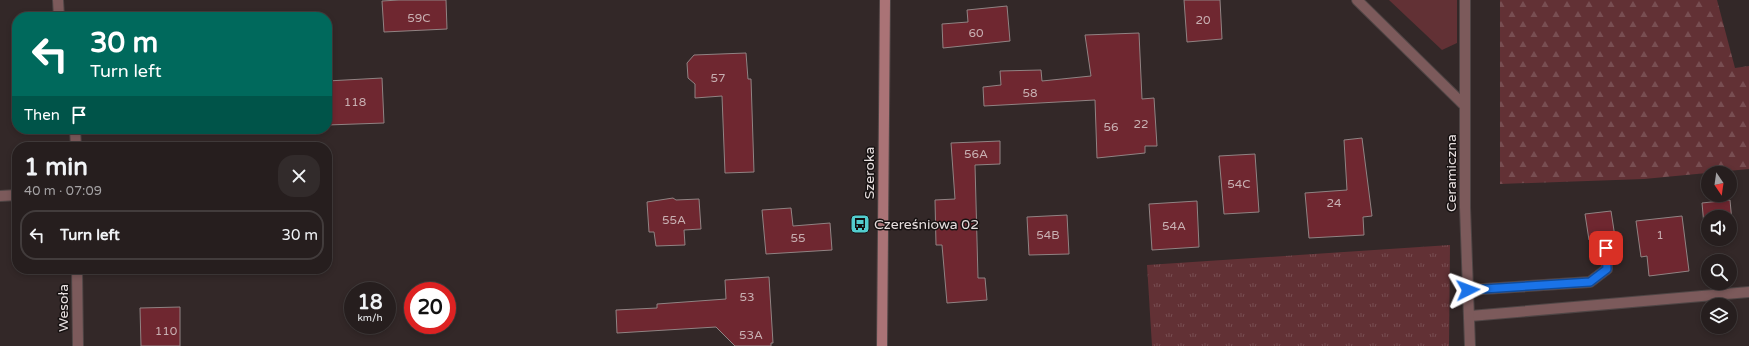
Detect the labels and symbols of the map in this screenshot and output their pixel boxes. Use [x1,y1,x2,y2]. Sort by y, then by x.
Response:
house number: 59C [407,11,431,25]
house number: 20 [1195,13,1211,27]
house number: 60 [968,26,984,40]
house number: 57 [710,71,726,85]
house number: 58 [1022,86,1038,100]
house number: 118 [344,95,366,109]
house number: 22 [1133,117,1149,131]
house number: 56 [1103,120,1119,134]
street label: Ceramiczna [1443,134,1460,212]
street label: Szeroka [861,147,878,199]
house number: 56A [964,147,988,161]
north arrow [1701,166,1737,202]
house number: 54C [1227,177,1251,191]
house number: 24 [1326,196,1342,210]
house number: 55A [662,213,686,227]
bus stop icon: Czereśniowa 02 [849,213,871,235]
place label: Czereśniowa 02 [874,216,979,233]
house number: 54A [1162,219,1186,233]
house number: 54B [1036,228,1060,242]
house number: 1 [1656,228,1664,242]
house number: 55 [790,231,806,245]
pin [1589,231,1623,265]
position arrow [1447,269,1489,311]
speed limit sign: 20 [404,282,456,334]
street label: Wesoła [55,284,72,332]
house number: 53 [739,290,755,304]
house number: 110 [155,324,178,338]
house number: 53A [739,328,763,342]

